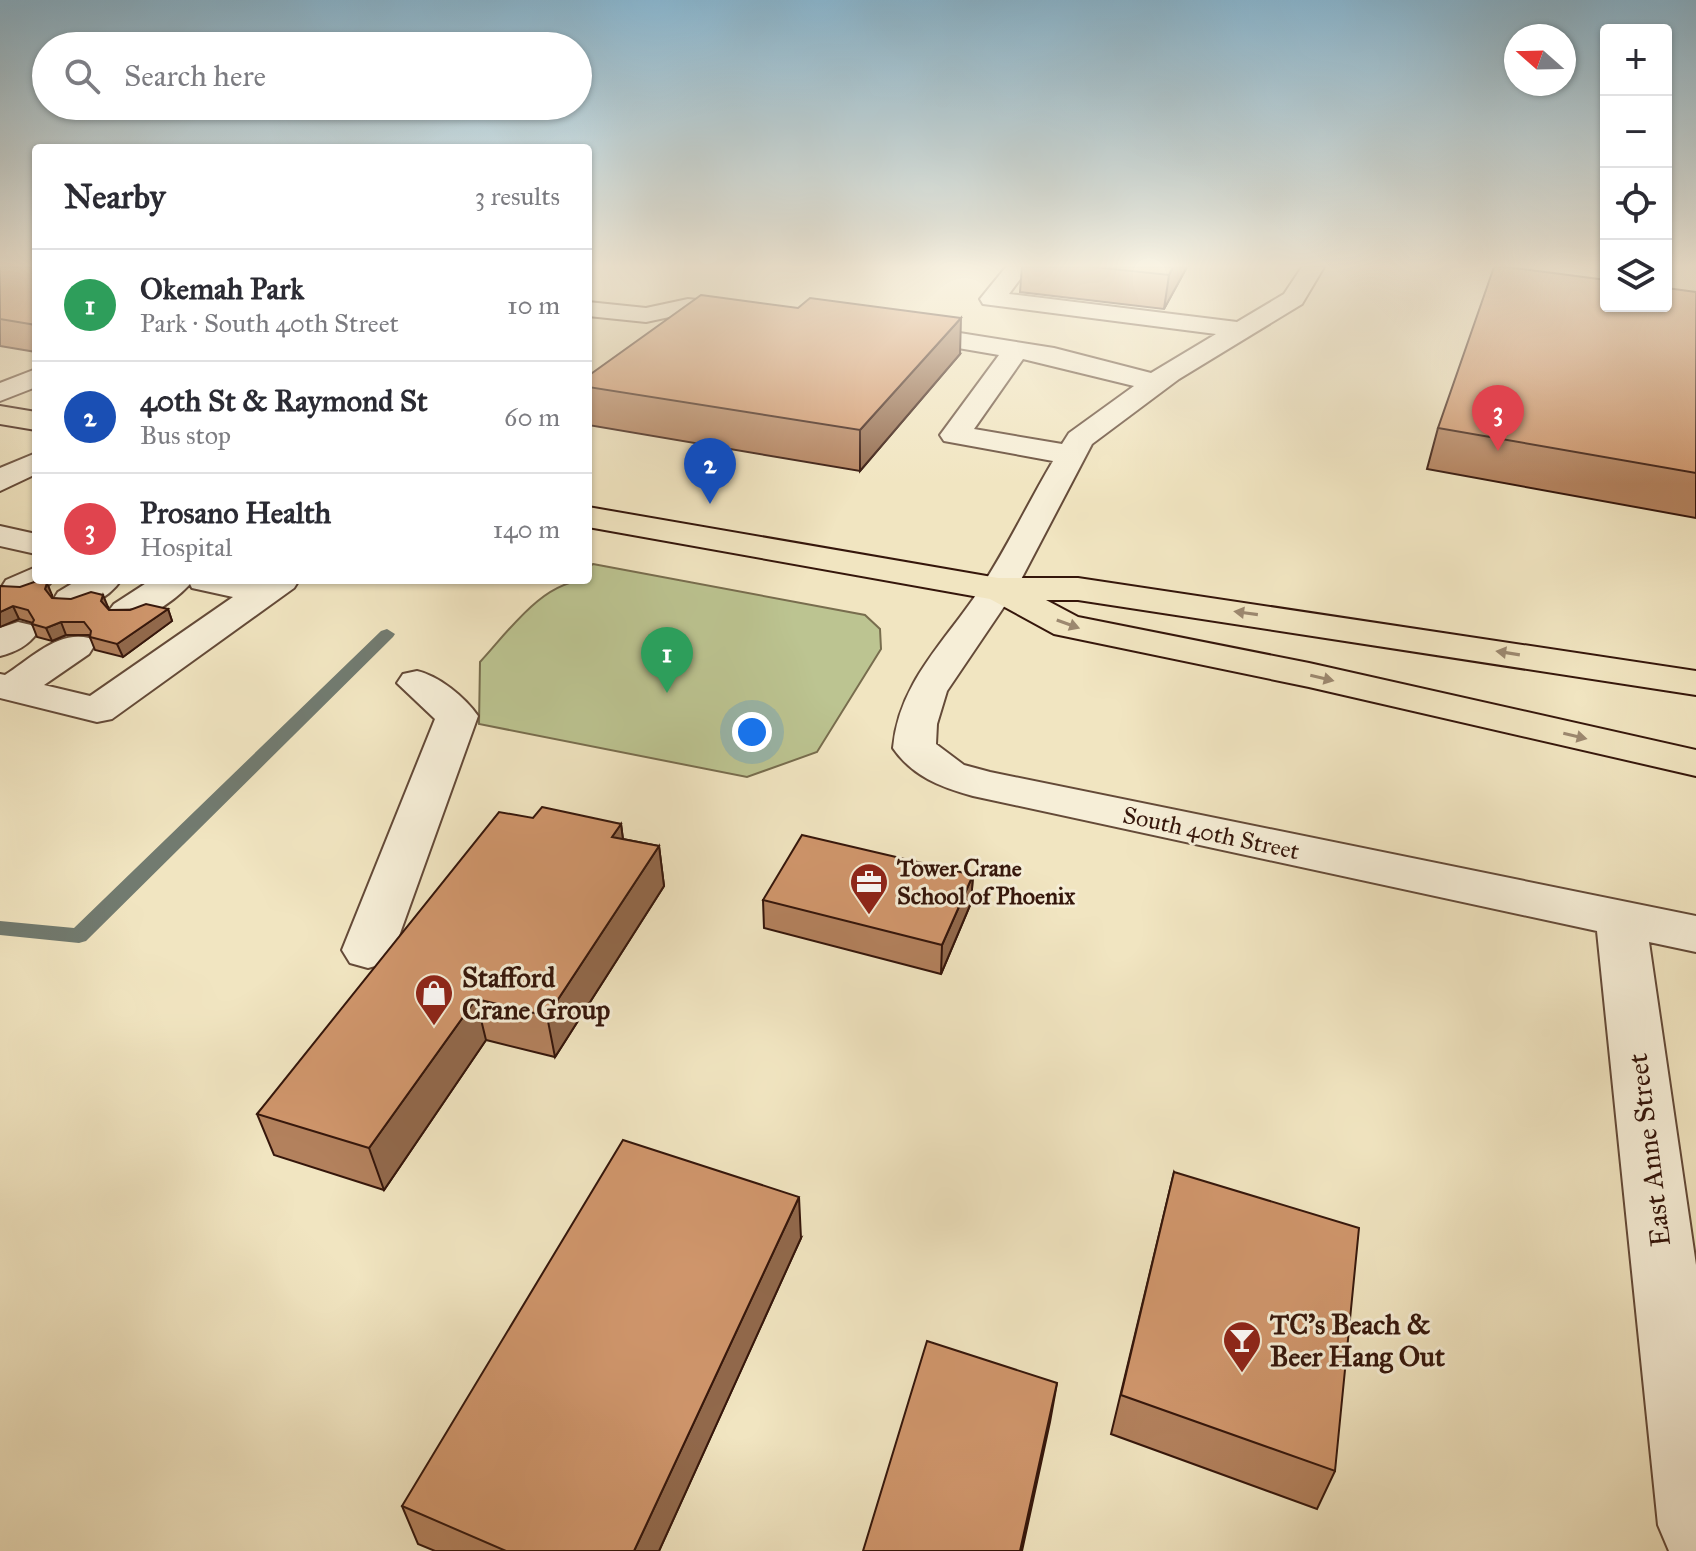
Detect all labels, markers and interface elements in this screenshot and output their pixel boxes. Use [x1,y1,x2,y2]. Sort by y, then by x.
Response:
north arrow [1504,24,1576,96]
map controls [1600,24,1672,312]
button: + [1600,24,1672,96]
search box [32,32,592,120]
icon: search [60,54,104,98]
text: Search here [124,58,266,94]
button: − [1600,96,1672,168]
button: locate [1600,168,1672,240]
text: Nearby [64,176,166,217]
text: 3 results [475,180,560,212]
button: layers [1600,240,1672,312]
text: Okemah Park [140,271,304,307]
text: 1 [85,289,95,321]
text: 10 m [507,289,560,321]
text: Park · South 40th Street [140,307,399,339]
text: 40th St & Raymond St [140,383,428,419]
pin: 3 [1472,385,1524,451]
text: 2 [84,401,96,433]
text: 60 m [504,401,560,433]
text: Bus stop [140,419,231,451]
pin: 2 [684,438,736,504]
text: Prosano Health [140,495,331,531]
text: 3 [85,513,95,545]
text: 140 m [493,513,560,545]
text: Hospital [140,531,232,563]
one-way arrow [1233,606,1258,619]
one-way arrow [1056,619,1080,631]
pin: 1 [641,627,693,693]
one-way arrow [1495,646,1520,659]
one-way arrow [1309,673,1334,685]
your location [732,712,772,752]
one-way arrow [1563,730,1588,743]
street label: South 40th Street [1120,800,1303,866]
place label: Tower Crane School of Phoenix [896,853,1076,911]
office icon: Tower Crane School of Phoenix [848,861,890,916]
place label: Stafford Crane Group [462,960,610,1027]
shop icon: Stafford Crane Group [413,972,455,1027]
street label: East Anne Street [1620,1051,1678,1249]
place label: TC's Beach & Beer Hang Out [1270,1307,1445,1374]
bar icon: TC's Beach & Beer Hang Out [1221,1319,1263,1374]

